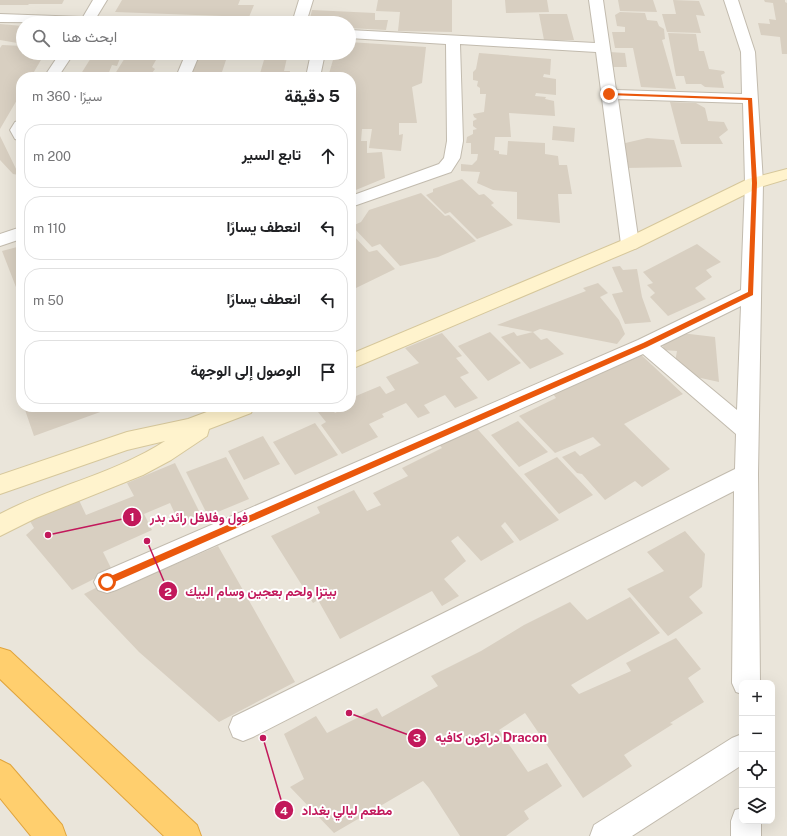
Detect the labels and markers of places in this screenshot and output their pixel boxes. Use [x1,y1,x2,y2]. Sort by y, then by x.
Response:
callout: فول وفلافل رائد بدر [122,505,256,530]
callout: بيتزا ولحم بعجين وسام البيك [158,579,345,604]
callout: دراكون كافيه Dracon [407,725,555,750]
callout: مطعم ليالي بغداد [274,798,400,823]

